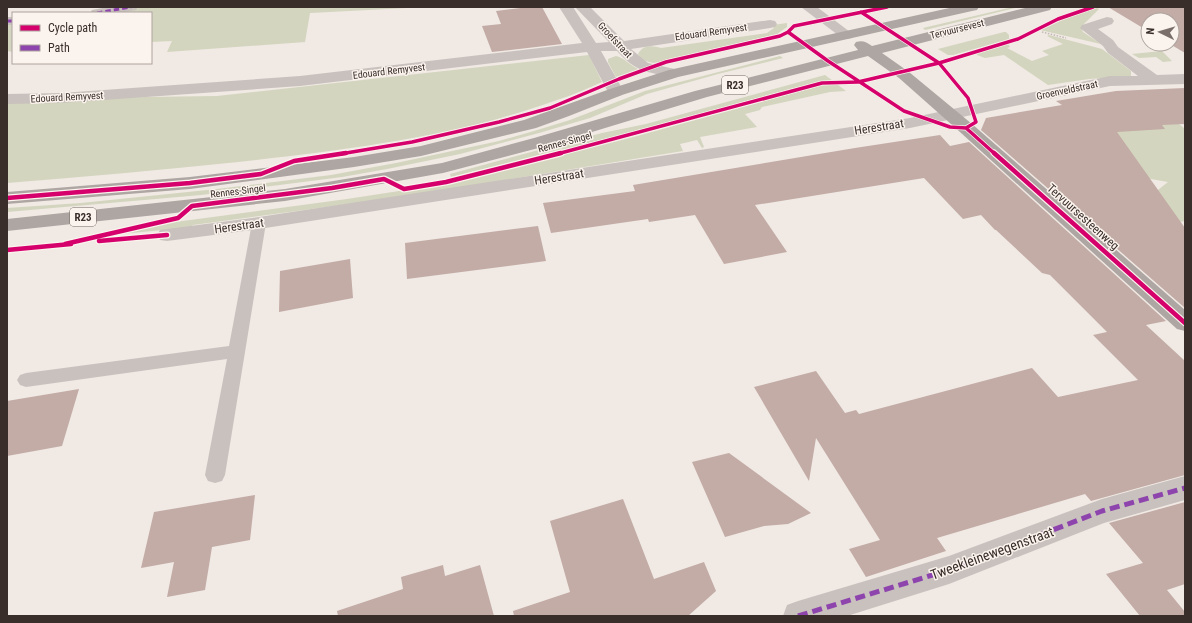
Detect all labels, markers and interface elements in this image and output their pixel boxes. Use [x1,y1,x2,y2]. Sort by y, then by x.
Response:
legend [12,12,152,64]
north arrow [1140,12,1180,52]
street label: Tervuursevest [929,17,985,41]
street label: Groefstraat [596,20,634,60]
text: Cycle path [48,21,98,35]
street label: Edouard Remyvest [674,21,748,43]
text: N [1144,27,1157,35]
text: Path [48,41,70,55]
street label: Edouard Remyvest [352,61,426,81]
road number: R23 [722,76,748,94]
street label: Groenveldstraat [1035,78,1099,102]
street label: Edouard Remyvest [30,90,104,104]
street label: Herestraat [853,116,905,138]
street label: Rennes-Singel [537,129,593,155]
street label: Herestraat [533,166,585,188]
street label: Tervuursesteenweg [1044,181,1122,253]
street label: Rennes-Singel [210,182,266,200]
road number: R23 [70,208,96,226]
street label: Herestraat [213,216,265,236]
street label: Tweekleinewegenstraat [928,523,1056,583]

